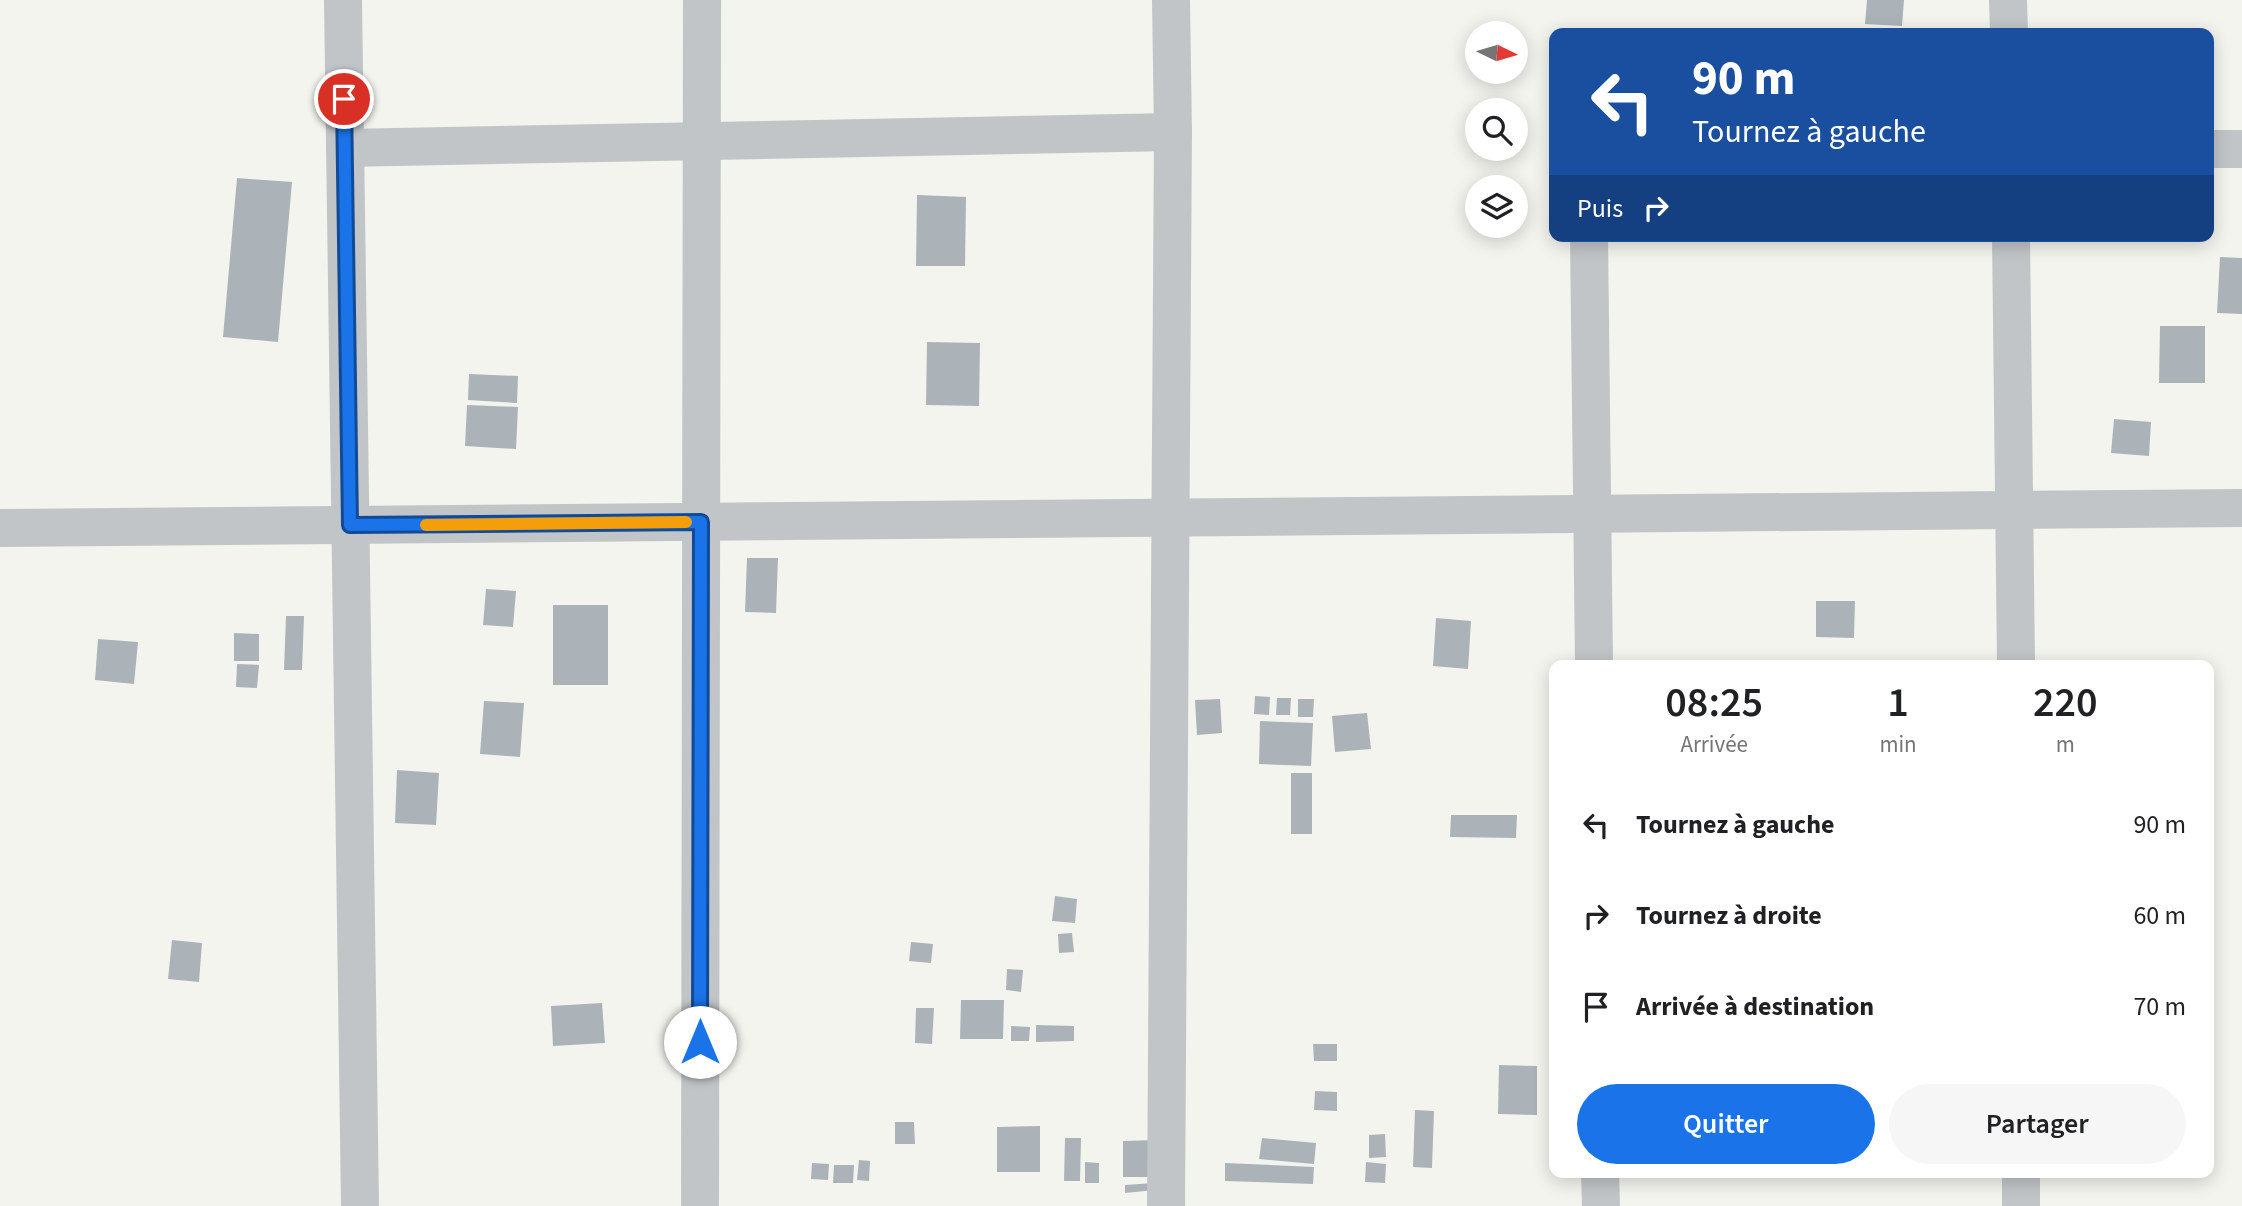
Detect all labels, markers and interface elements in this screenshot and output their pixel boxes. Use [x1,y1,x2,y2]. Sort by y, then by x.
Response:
north arrow [1465,21,1528,84]
map controls [1465,21,1528,238]
text: 90 m [1692,44,1796,114]
icon: left [1577,56,1668,147]
pin [314,69,374,129]
icon: arrive [325,80,363,118]
button: search [1465,98,1528,161]
text: Tournez à gauche [1692,109,1926,155]
button: layers [1465,175,1528,238]
icon: right [1637,189,1675,227]
text: Puis [1577,190,1623,227]
text: 08:25 [1665,673,1763,733]
text: 1 [1887,673,1909,733]
text: 220 [2033,673,2098,733]
text: Arrivée [1680,728,1748,761]
text: min [1879,728,1917,761]
text: m [2056,728,2075,761]
icon: left [1577,806,1615,844]
text: Tournez à gauche [1636,806,1835,843]
text: 90 m [2133,806,2186,843]
icon: right [1577,897,1615,935]
text: Tournez à droite [1636,897,1822,934]
text: 60 m [2133,897,2186,934]
icon: arrive [1577,988,1615,1026]
text: Arrivée à destination [1636,988,1874,1025]
text: 70 m [2133,988,2186,1025]
position arrow [663,1005,737,1079]
button: Quitter [1577,1084,1875,1164]
button: Partager [1889,1084,2186,1164]

